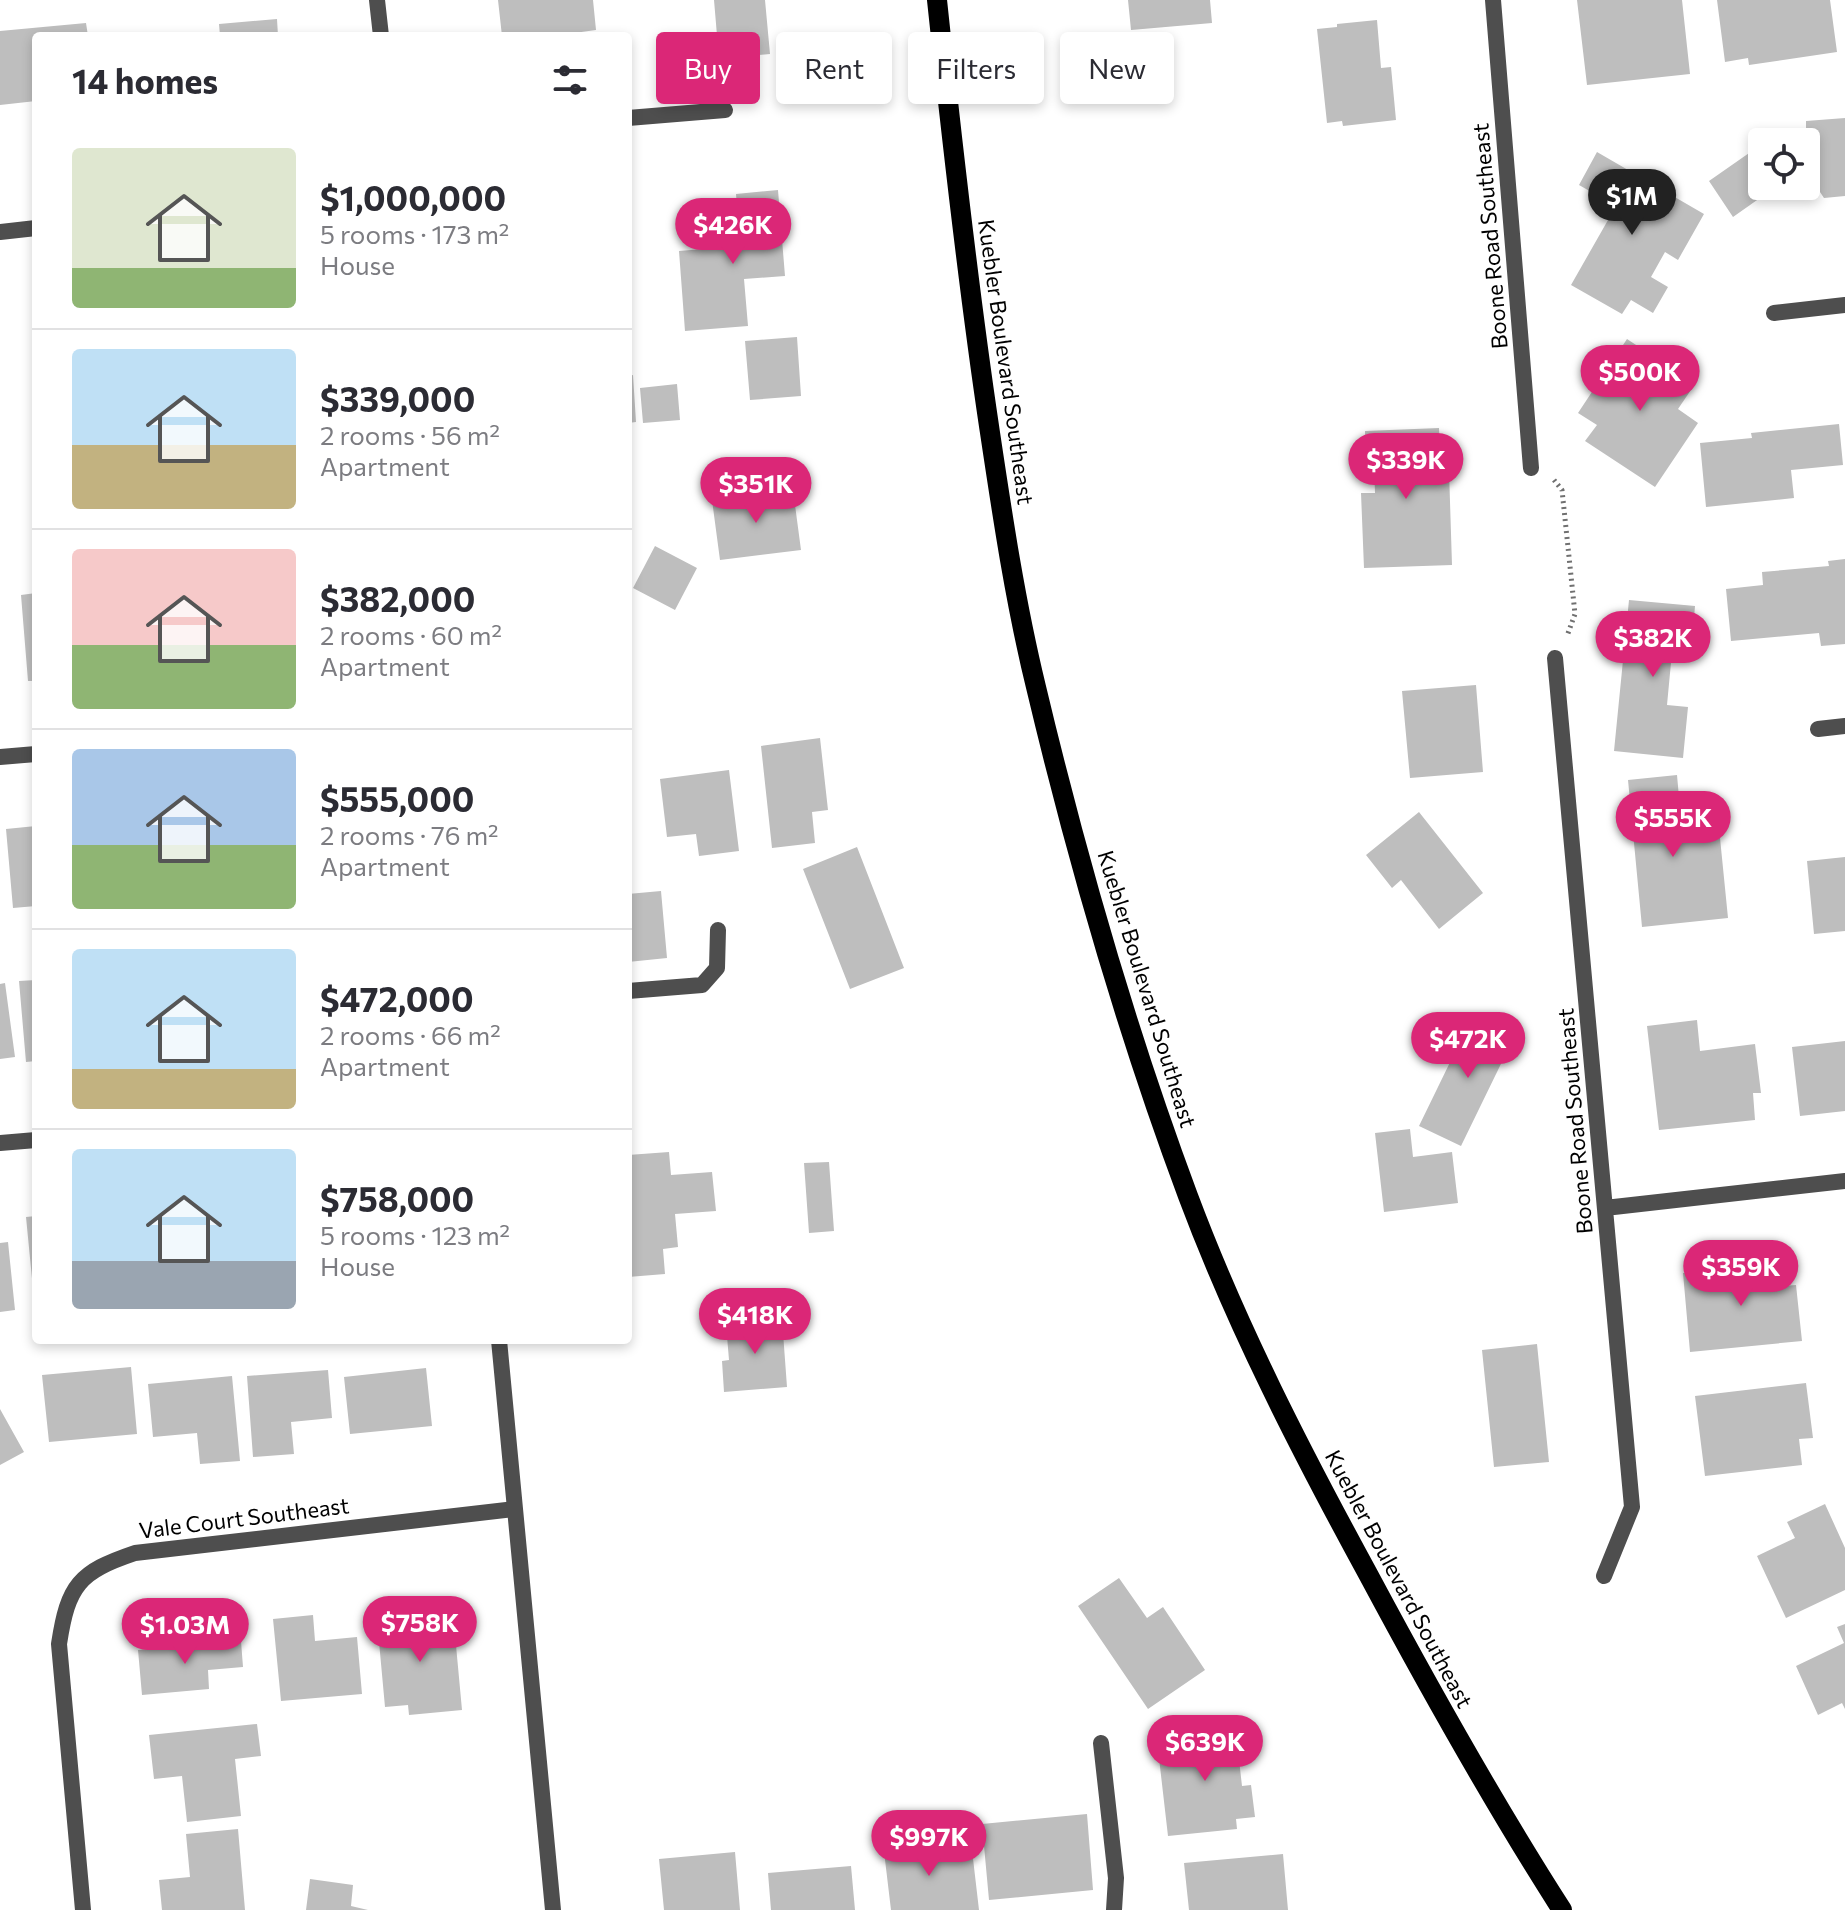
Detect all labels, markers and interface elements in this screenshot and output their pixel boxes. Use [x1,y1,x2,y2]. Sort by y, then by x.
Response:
chip: Buy [656,32,760,104]
chip: Rent [776,32,892,104]
chip: Filters [908,32,1044,104]
chip: New [1060,32,1174,104]
icon: filters [548,58,592,102]
text: 14 homes [72,59,218,101]
street label: Boone Road Southeast [1466,122,1513,350]
map controls [1748,128,1820,200]
button: locate [1748,128,1820,200]
pin: $1M [1593,169,1671,237]
text: $1,000,000 [320,176,506,218]
text: $1M [1606,179,1658,210]
icon: home [136,180,232,276]
pin: $426K [677,198,789,266]
text: $426K [693,208,773,239]
street label: Kuebler Boulevard Southeast [973,217,1040,506]
text: 5 rooms · 173 m² [320,218,509,249]
text: House [320,249,395,280]
pin: $500K [1584,345,1696,413]
text: $500K [1599,355,1681,386]
text: $339,000 [320,377,475,419]
icon: home [136,381,232,477]
text: 2 rooms · 56 m² [320,419,500,450]
pin: $339K [1350,433,1462,501]
text: $339K [1366,443,1446,474]
text: Apartment [320,450,450,481]
pin: $351K [700,457,812,525]
text: $351K [718,467,794,498]
text: $382,000 [320,577,475,619]
icon: home [136,581,232,677]
pin: $382K [1597,611,1709,679]
text: 2 rooms · 60 m² [320,619,502,650]
text: $382K [1614,621,1692,652]
text: Apartment [320,650,450,681]
text: $555,000 [320,777,474,819]
icon: home [136,781,232,877]
pin: $555K [1617,791,1729,859]
text: $555K [1634,801,1712,832]
text: 2 rooms · 76 m² [320,819,499,850]
street label: Kuebler Boulevard Southeast [1092,847,1203,1131]
text: Apartment [320,850,450,881]
text: $472,000 [320,977,474,1019]
icon: home [136,981,232,1077]
street label: Boone Road Southeast [1551,1007,1598,1235]
pin: $472K [1412,1012,1524,1080]
text: 2 rooms · 66 m² [320,1019,501,1050]
text: $472K [1429,1022,1507,1053]
text: Apartment [320,1050,450,1081]
text: $758,000 [320,1177,474,1219]
icon: home [136,1181,232,1277]
text: 5 rooms · 123 m² [320,1219,510,1250]
pin: $359K [1685,1240,1797,1308]
text: House [320,1250,395,1281]
text: $359K [1701,1250,1781,1281]
pin: $418K [699,1288,811,1356]
text: $418K [717,1298,793,1329]
street label: Kuebler Boulevard Southeast [1320,1445,1479,1712]
street label: Vale Court Southeast [137,1491,351,1544]
pin: $758K [364,1596,476,1664]
pin: $1.03M [120,1598,250,1666]
text: $758K [381,1606,459,1637]
text: $1.03M [140,1608,230,1639]
pin: $639K [1149,1715,1261,1783]
text: $639K [1165,1725,1245,1756]
pin: $997K [873,1810,985,1878]
text: $997K [889,1820,969,1851]

